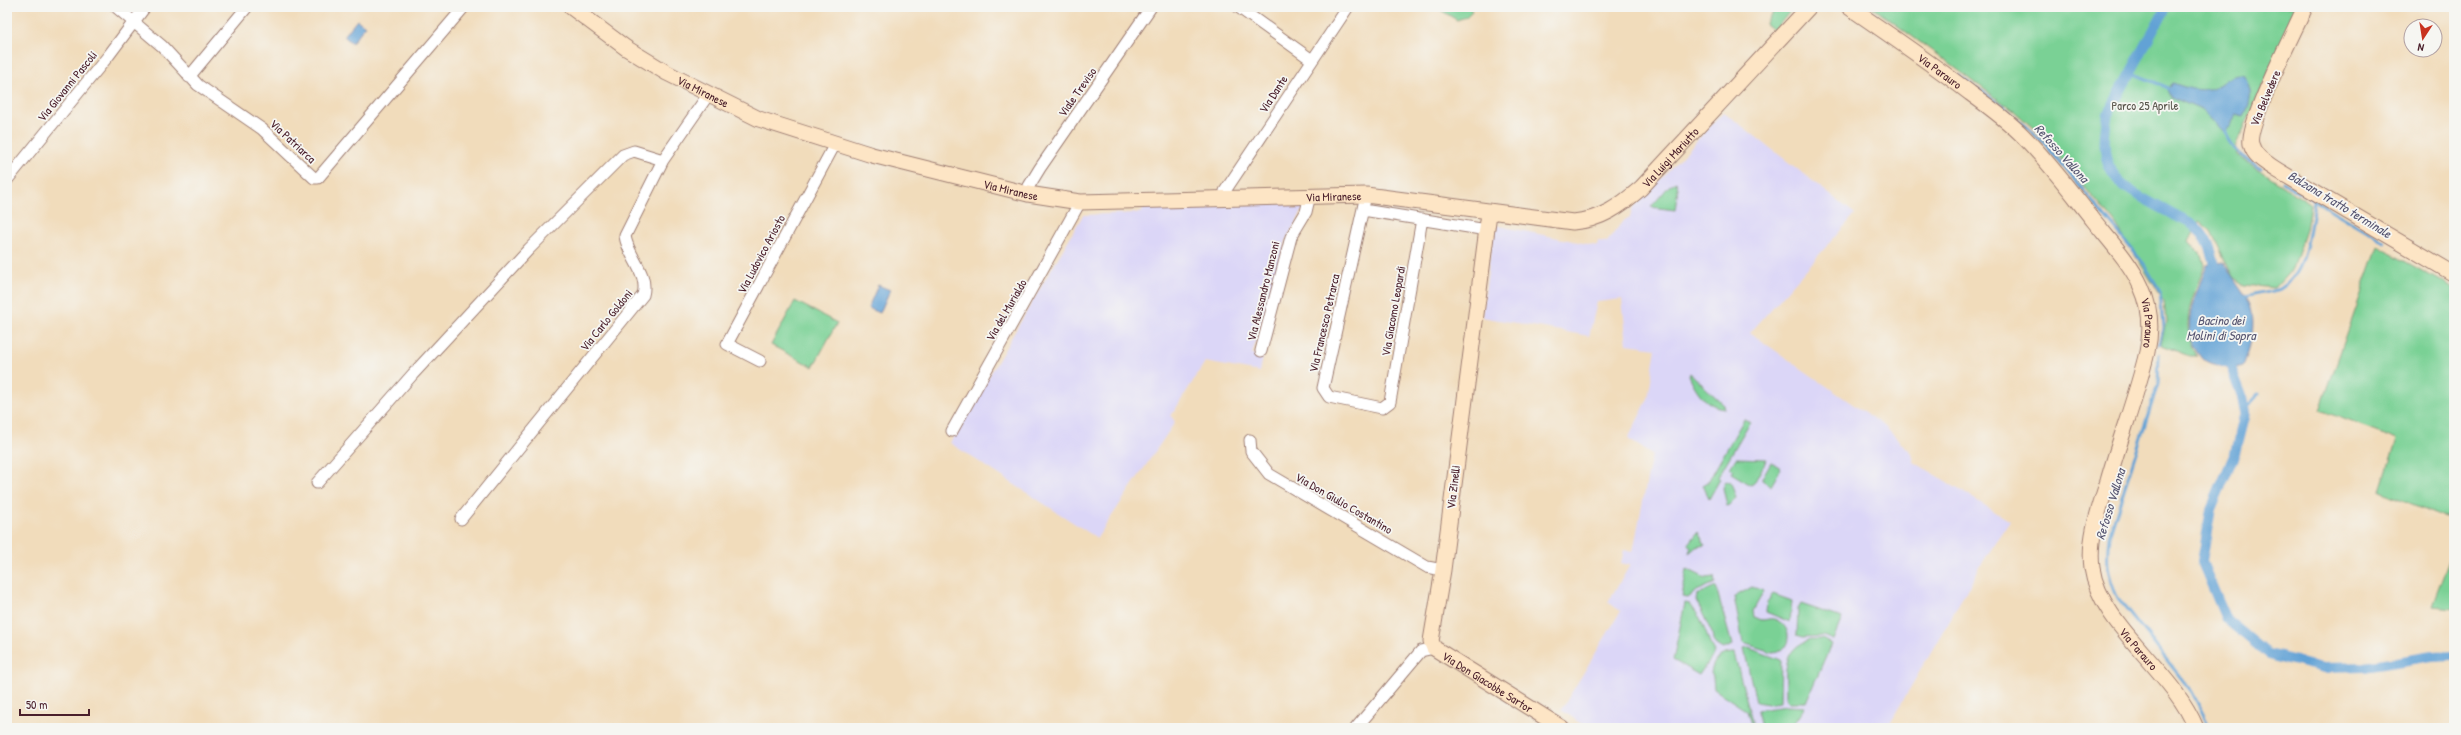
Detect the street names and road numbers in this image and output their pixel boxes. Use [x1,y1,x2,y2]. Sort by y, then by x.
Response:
street label: Via Giovanni Pascoli [33,47,101,125]
street label: Via Parauro [1914,49,1966,93]
street label: Viale Treviso [1054,64,1100,120]
street label: Via Belvedere [2246,67,2285,129]
street label: Via Miranese [674,71,732,111]
street label: Via Dante [1255,72,1292,116]
street label: Via Patriarca [266,115,320,167]
street label: Via Luigi Mariutto [1637,123,1702,191]
street label: Via Miranese [982,175,1039,204]
street label: Via Miranese [1305,187,1362,205]
street label: Via Ludovico Ariosto [733,211,789,296]
street label: Via Alessandro Manzoni [1242,239,1284,343]
street label: Via Giacomo Leopardi [1377,265,1409,357]
street label: Via Francesco Petrarca [1304,272,1344,374]
street label: Via del Murialdo [981,276,1031,344]
street label: Via Carlo Goldoni [576,286,636,354]
street label: Via Parauro [2137,295,2158,350]
street label: Via Zinelli [1442,464,1464,510]
street label: Via Don Giulio Costantino [1292,468,1396,538]
street label: Via Parauro [2116,624,2162,673]
street label: Via Don Giacobbe Sartor [1439,647,1537,717]

